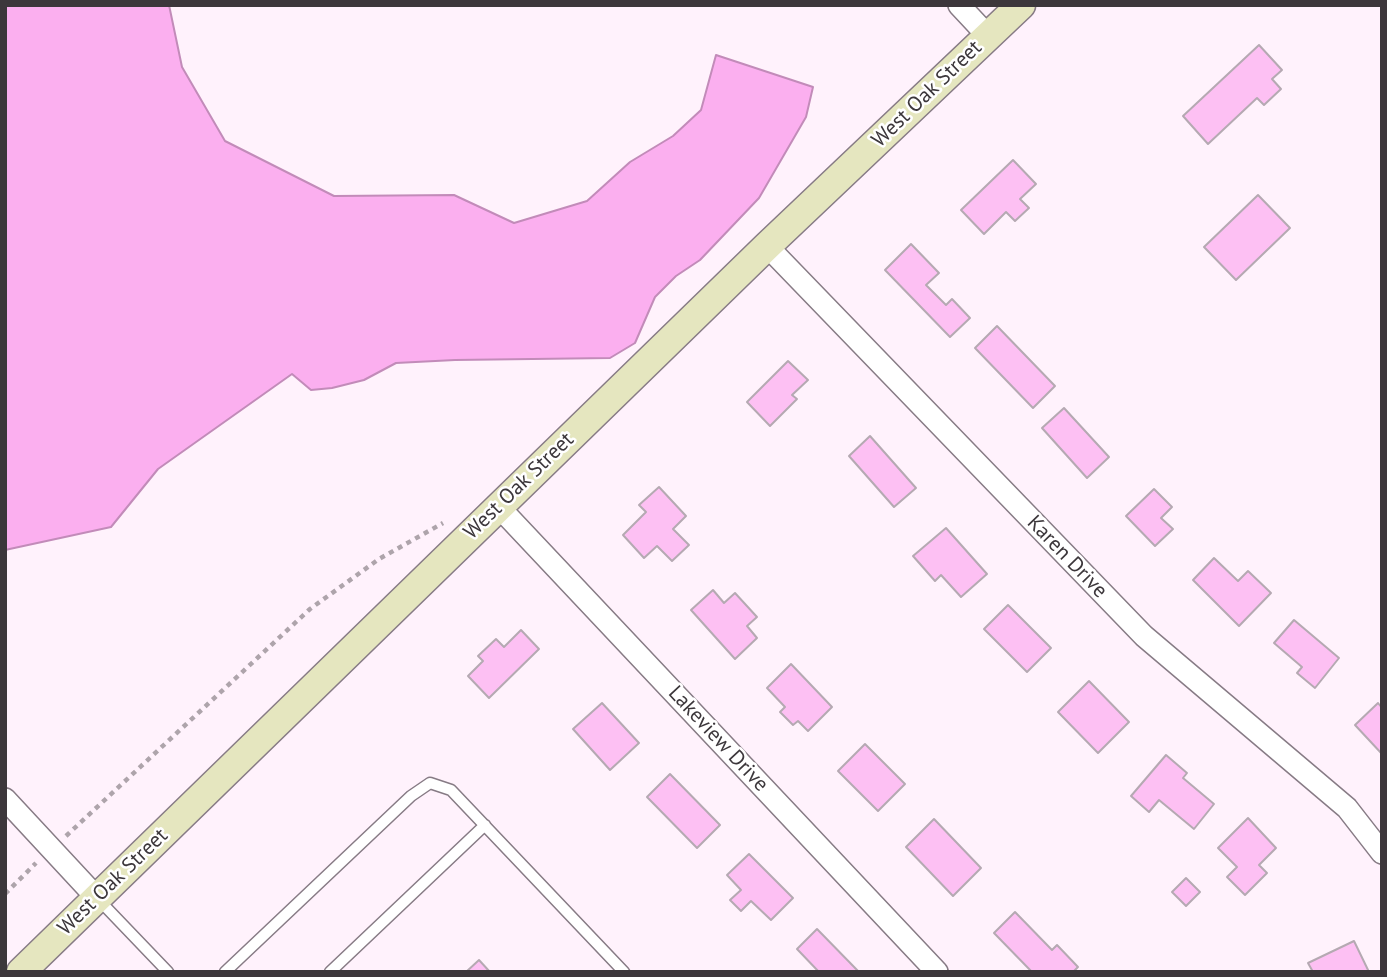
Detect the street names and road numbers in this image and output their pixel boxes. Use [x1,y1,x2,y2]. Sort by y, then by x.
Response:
street label: West Oak Street [867,35,987,153]
street label: West Oak Street [459,427,579,545]
street label: Karen Drive [1022,511,1112,603]
street label: Lakeview Drive [663,681,773,797]
street label: West Oak Street [53,823,173,941]

